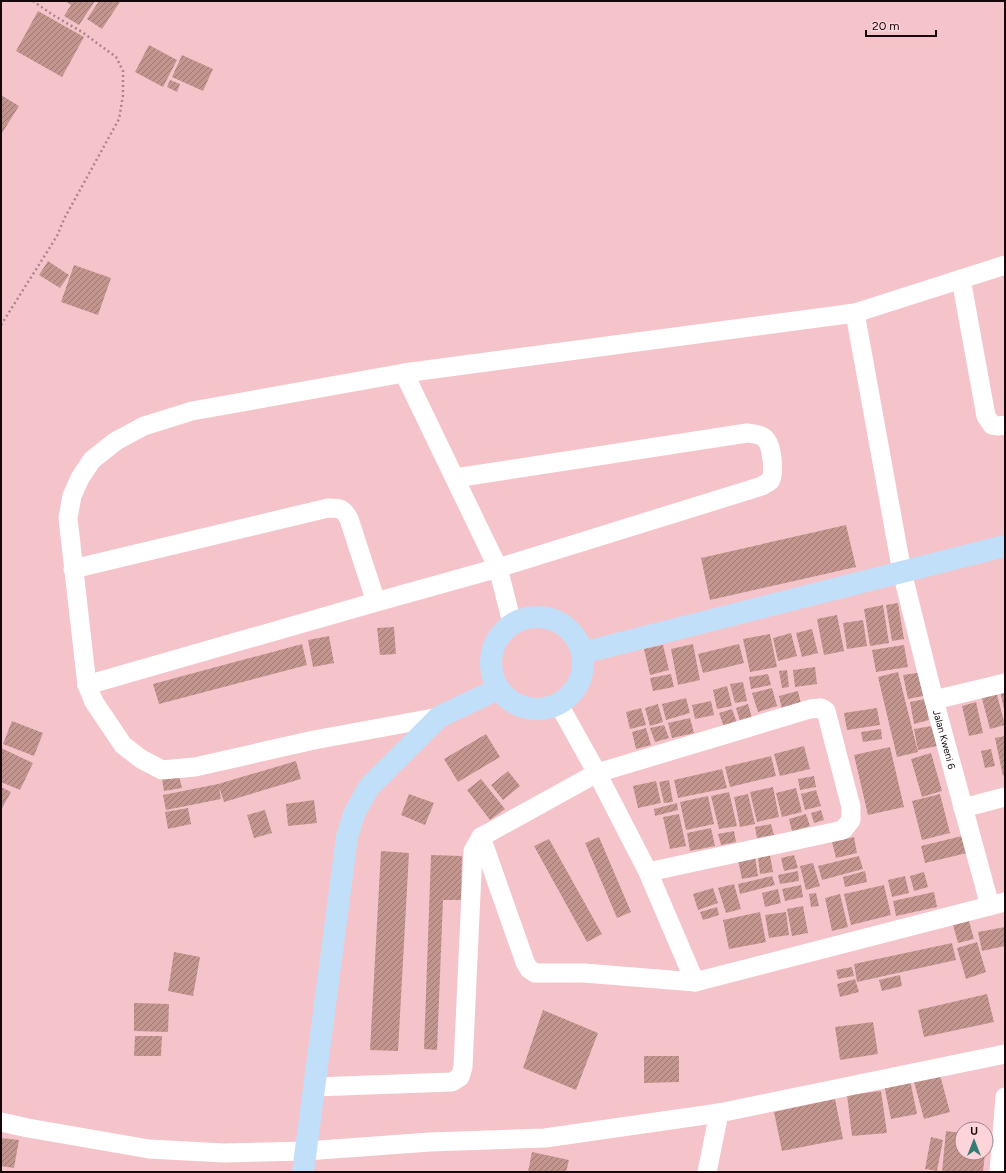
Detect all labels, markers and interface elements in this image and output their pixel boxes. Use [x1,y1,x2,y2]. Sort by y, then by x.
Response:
scale bar [866,12,936,38]
text: 20 m [872,19,900,33]
street label: Jalan Kweni 6 [930,708,959,771]
north arrow [954,1121,994,1161]
text: U [970,1125,978,1138]

